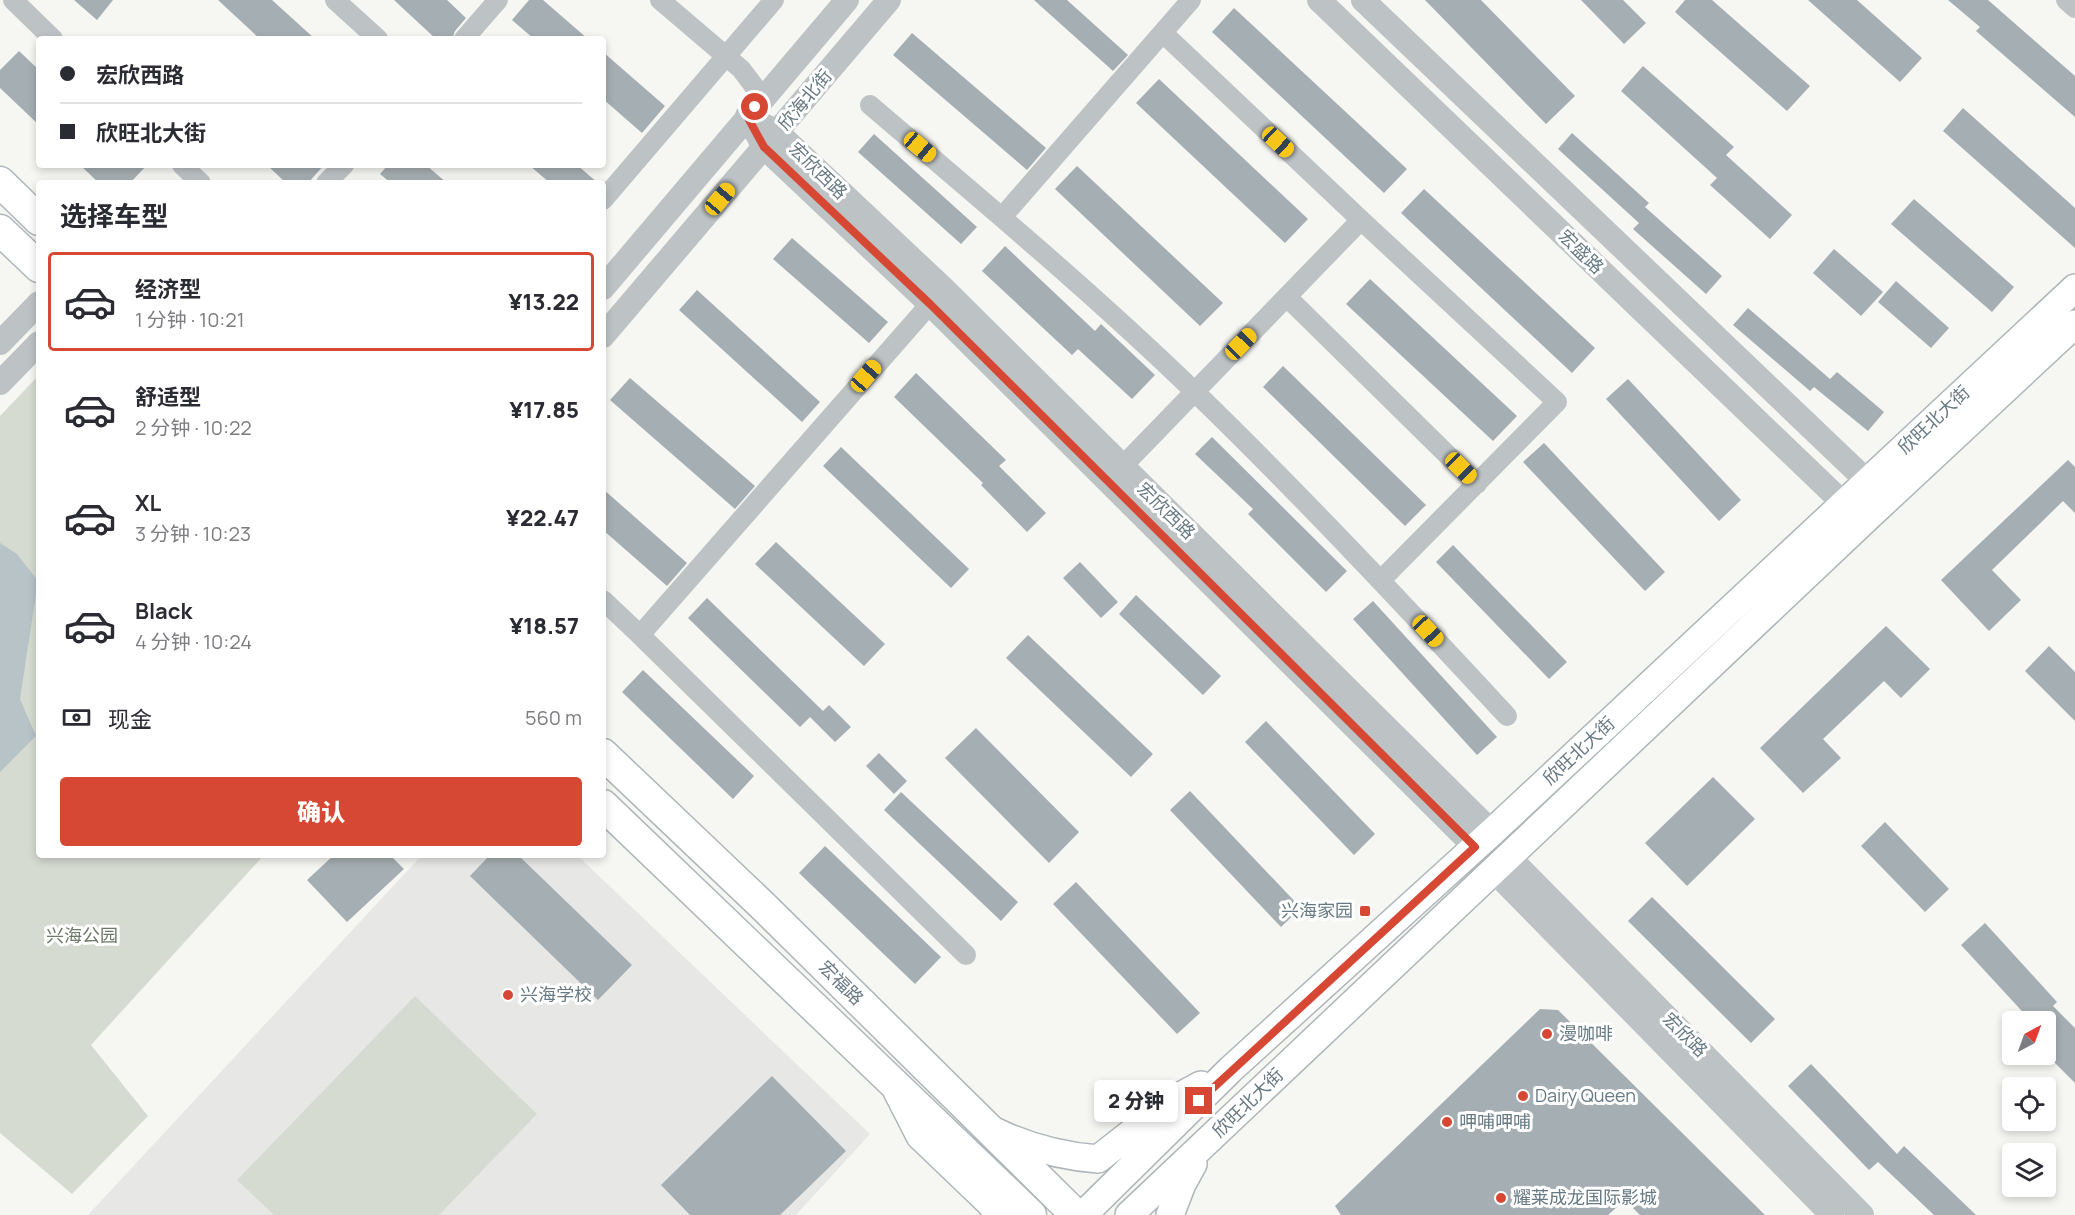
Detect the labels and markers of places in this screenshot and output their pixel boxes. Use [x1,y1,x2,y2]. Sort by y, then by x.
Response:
place label: 兴海家园 [1281,898,1353,922]
marker: 兴海家园 [1358,904,1372,918]
place label: 兴海学校 [520,982,592,1006]
marker: 兴海学校 [501,988,515,1002]
place label: 漫咖啡 [1559,1021,1613,1045]
marker: 漫咖啡 [1540,1027,1554,1041]
place label: Dairy Queen [1535,1083,1636,1107]
marker: Dairy Queen [1516,1089,1530,1103]
place label: 呷哺呷哺 [1459,1109,1531,1133]
marker: 呷哺呷哺 [1440,1115,1454,1129]
place label: 耀莱成龙国际影城 [1513,1185,1657,1209]
marker: 耀莱成龙国际影城 [1494,1191,1508,1205]

